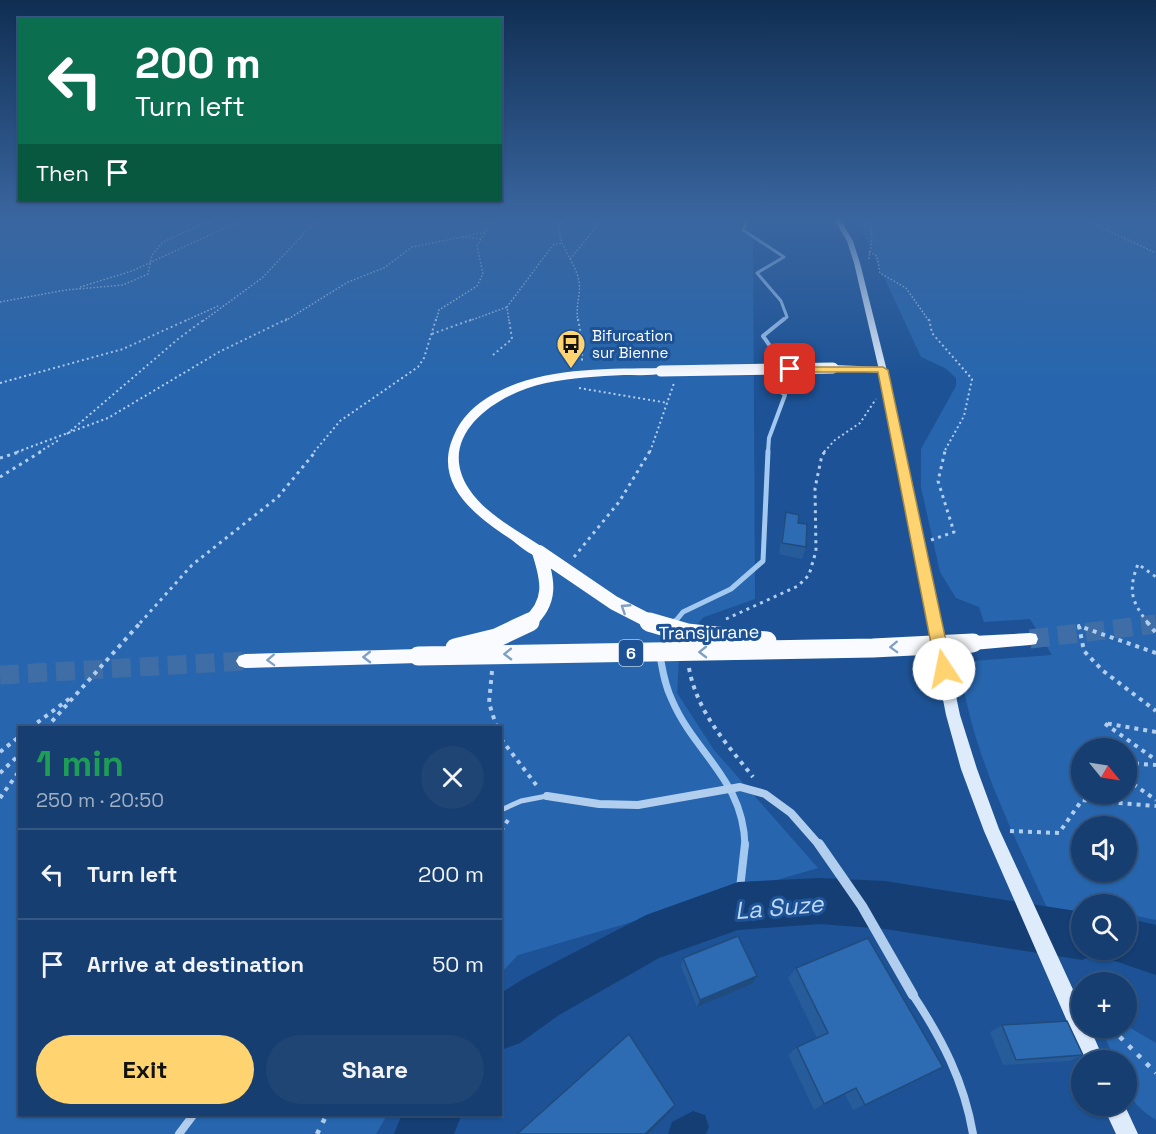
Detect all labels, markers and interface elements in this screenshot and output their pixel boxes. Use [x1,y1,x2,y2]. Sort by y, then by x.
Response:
text: 200 m [135,37,261,90]
icon: left [36,42,114,120]
text: Turn left [135,89,245,124]
icon: arrive [101,156,134,189]
text: Then [36,159,89,187]
place label: Bifurcation sur Bienne [592,326,673,362]
bus stop icon: Bifurcation sur Bienne [555,328,587,370]
pin [764,343,815,394]
icon: arrive [773,352,806,385]
one-way arrow [621,604,632,615]
street label: Transjurane [659,620,759,644]
position arrow [912,637,976,701]
road number: 6 [619,640,643,666]
one-way arrow [890,641,899,653]
one-way arrow [698,645,707,658]
one-way arrow [503,648,512,660]
one-way arrow [362,651,371,664]
one-way arrow [266,654,275,666]
north arrow [1071,738,1137,804]
map controls [1071,738,1137,1116]
text: 1 min [36,741,124,787]
button: close [421,746,484,809]
text: 250 m · 20:50 [36,787,164,813]
button: sound [1071,816,1137,882]
icon: left [36,858,69,891]
text: Turn left [87,860,177,888]
text: 200 m [418,860,484,888]
water label: La Suze [733,888,825,926]
button: search [1071,894,1137,960]
icon: arrive [36,948,69,981]
text: Arrive at destination [87,950,304,978]
text: 50 m [432,950,484,978]
button: + [1071,972,1137,1038]
button: Exit [36,1035,254,1104]
button: Share [266,1035,484,1104]
button: − [1071,1050,1137,1116]

